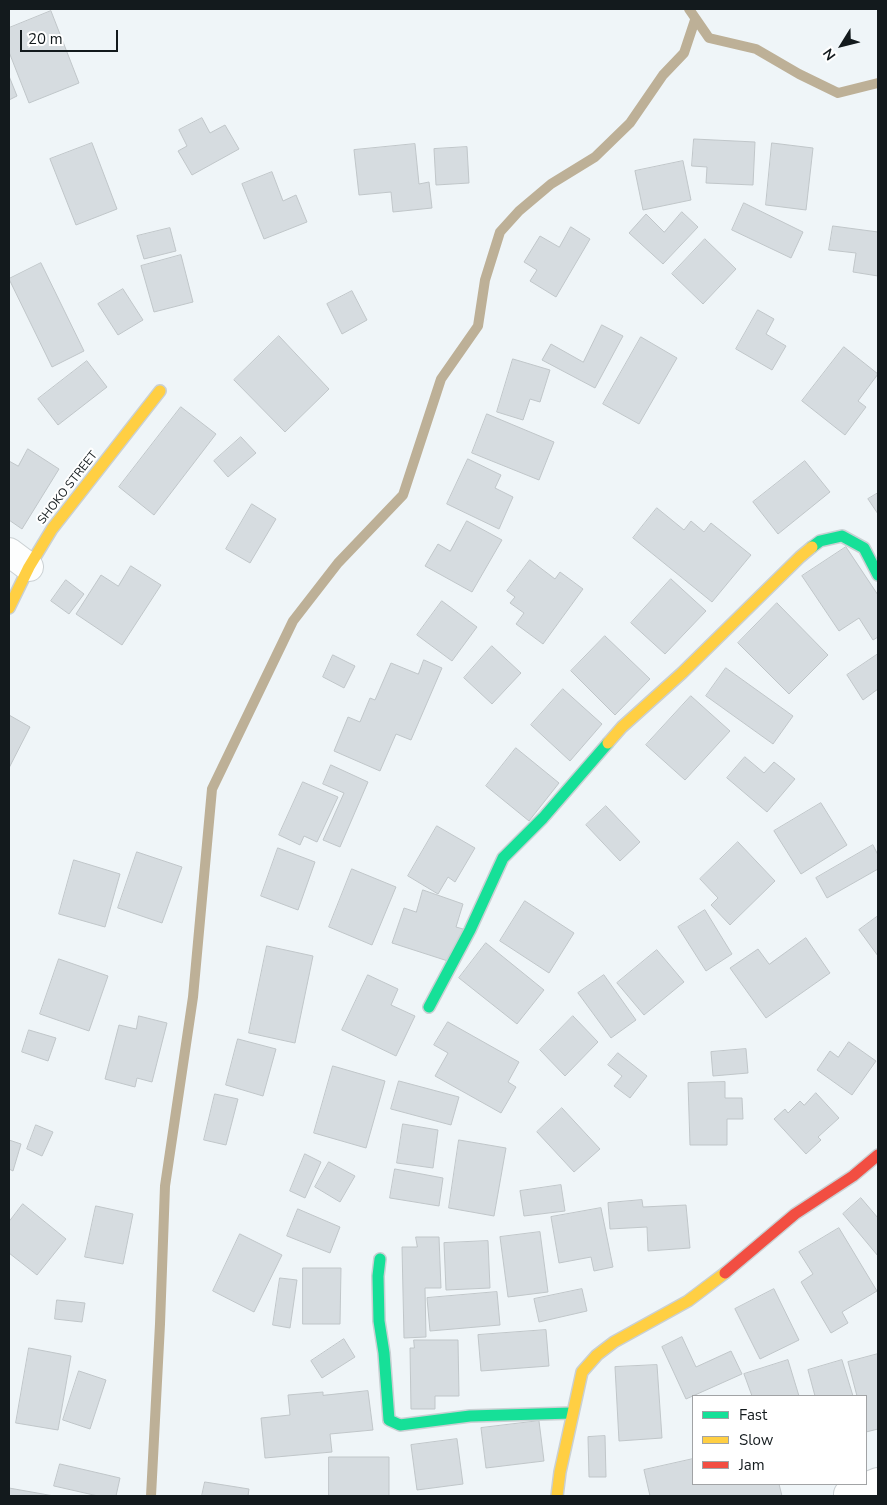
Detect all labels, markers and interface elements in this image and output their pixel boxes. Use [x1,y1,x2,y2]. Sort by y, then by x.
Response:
scale bar [22,20,120,52]
north arrow [817,20,867,70]
text: 20 m [28,29,63,49]
text: N [819,44,840,64]
street label: SHOKO STREET [35,449,101,527]
legend [692,1395,867,1485]
text: Fast [739,1405,767,1425]
text: Slow [739,1430,773,1450]
text: Jam [739,1455,765,1475]

